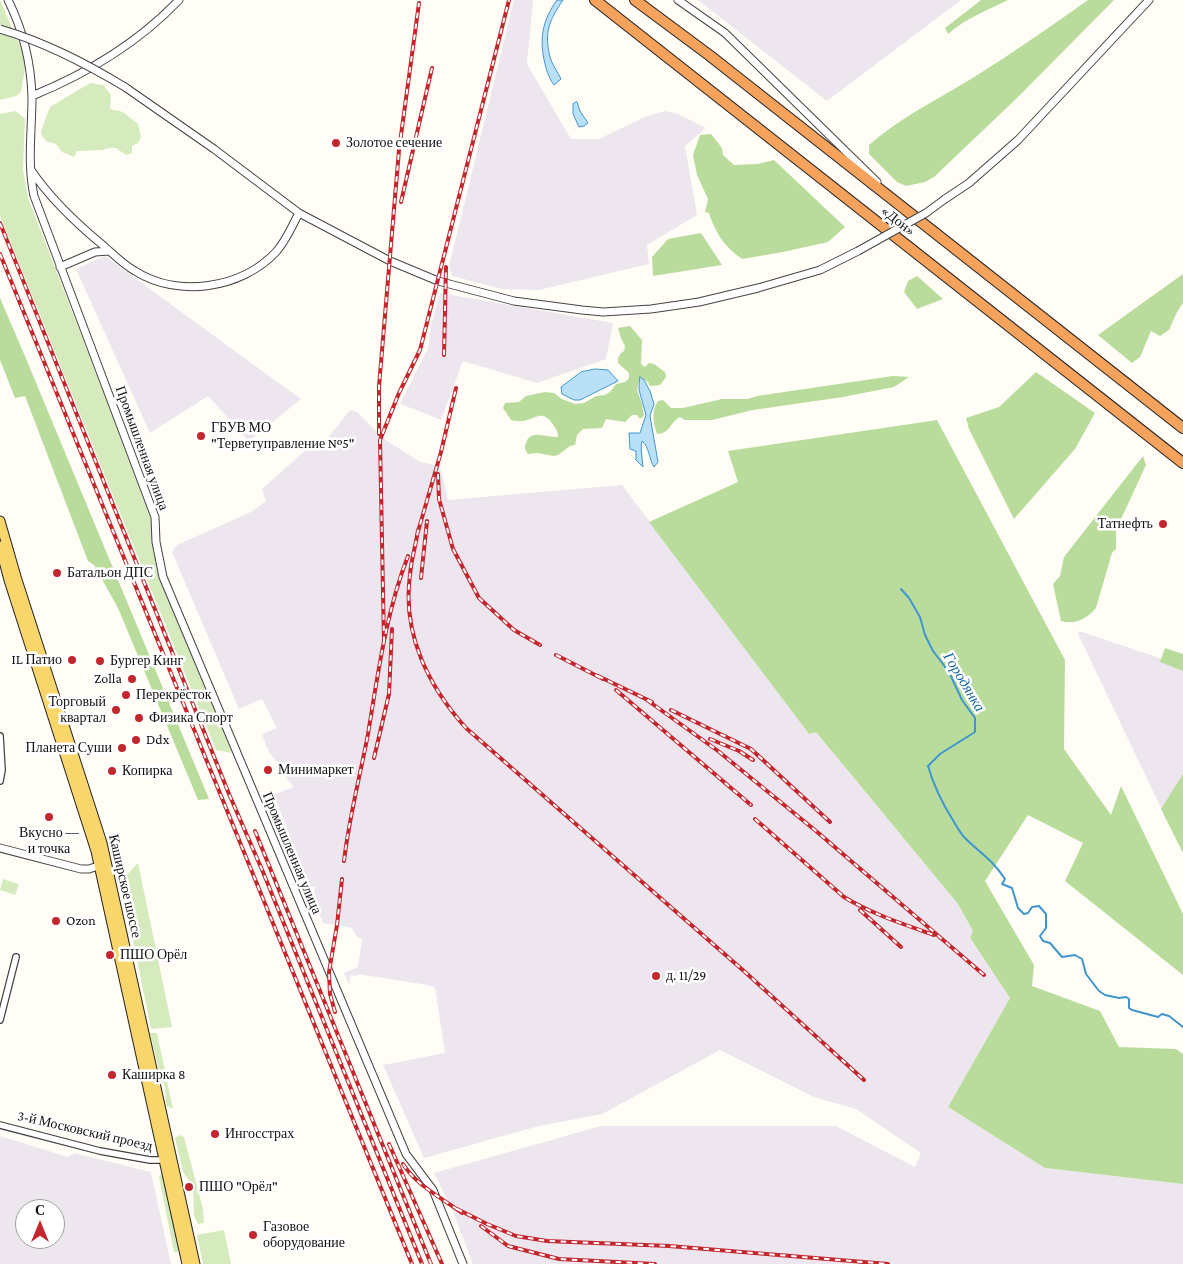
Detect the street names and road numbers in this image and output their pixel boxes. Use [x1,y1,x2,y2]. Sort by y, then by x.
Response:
street label: «Дон» [877,202,919,240]
street label: Промышленная улица [112,384,172,512]
street label: Промышленная улица [259,789,325,917]
street label: Каширское шоссе [105,833,145,939]
street label: 3-й Московский проезд [16,1107,154,1155]

